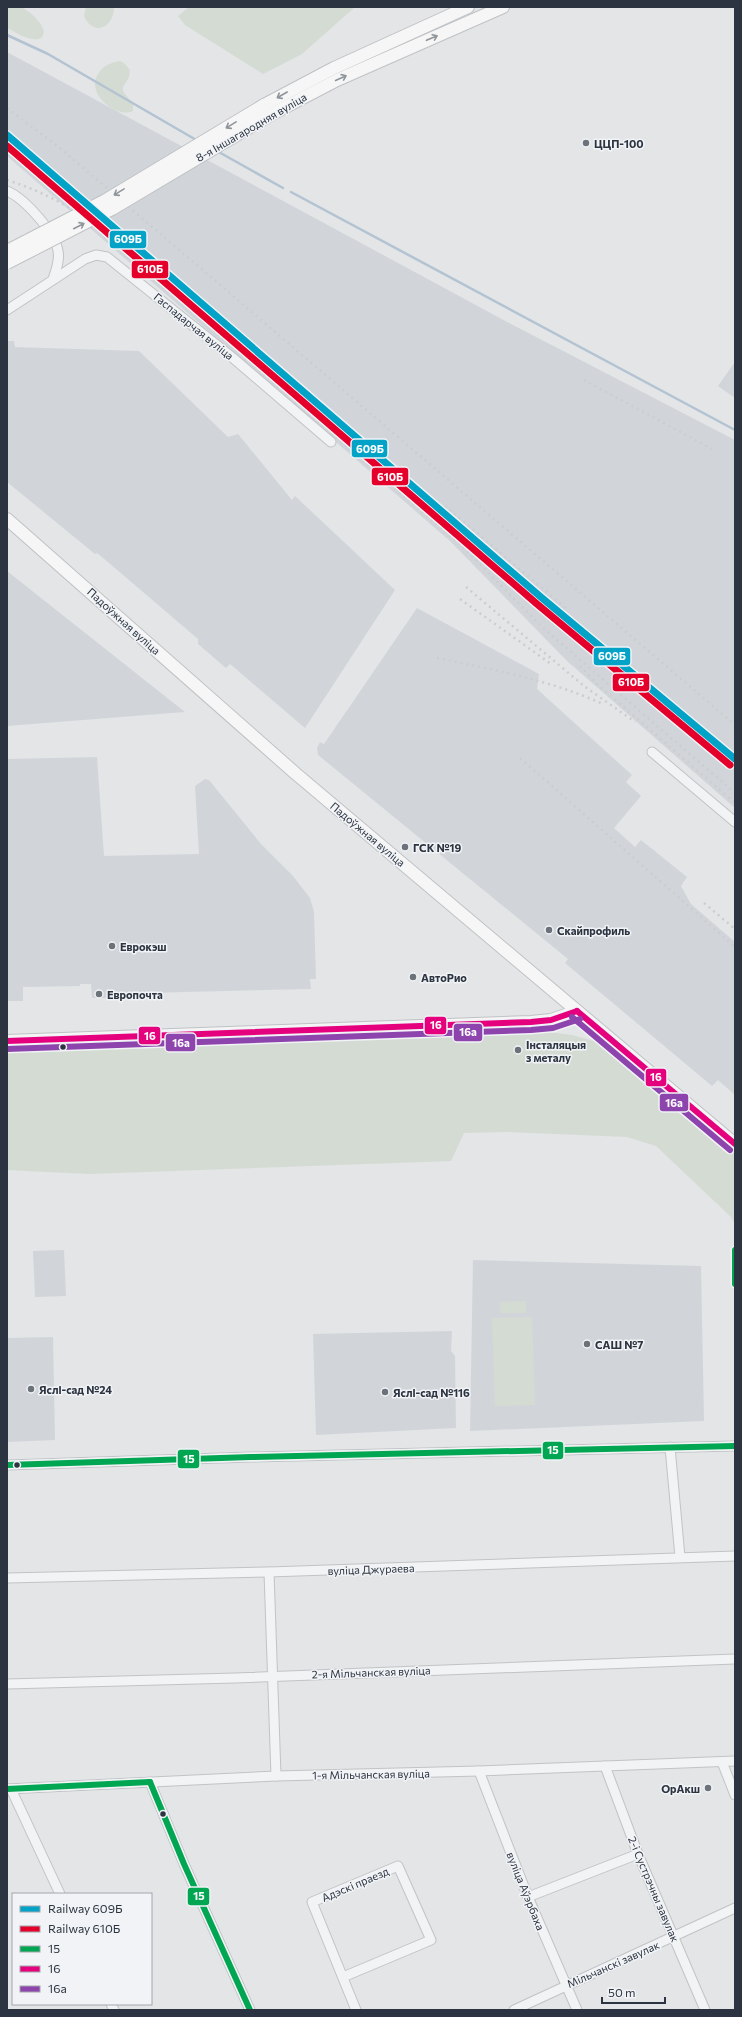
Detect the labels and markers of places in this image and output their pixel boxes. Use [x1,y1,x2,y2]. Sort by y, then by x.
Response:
place label: ЦЦП-100 [594,137,644,150]
marker: ЦЦП-100 [581,138,591,148]
place label: ГСК №19 [413,841,461,854]
marker: ГСК №19 [400,842,410,852]
place label: Скайпрофиль [557,924,630,937]
marker: Скайпрофиль [544,925,554,935]
place label: Еврокэш [120,940,167,953]
marker: Еврокэш [107,941,117,951]
place label: АвтоРио [421,971,467,984]
marker: АвтоРио [408,972,418,982]
place label: Европочта [107,988,163,1001]
marker: Европочта [94,989,104,999]
place label: Інсталяцыя з металу [526,1038,586,1064]
unlabelled marker [58,1042,68,1052]
marker: Інсталяцыя з металу [513,1045,523,1055]
place label: САШ №7 [595,1338,643,1351]
marker: САШ №7 [582,1339,592,1349]
place label: Яслі-сад №24 [39,1383,112,1396]
marker: Яслі-сад №24 [26,1384,36,1394]
place label: Яслі-сад №116 [393,1386,470,1399]
marker: Яслі-сад №116 [380,1387,390,1397]
unlabelled marker [12,1460,22,1470]
place label: ОрАкш [661,1782,700,1795]
marker: ОрАкш [703,1783,713,1793]
unlabelled marker [158,1809,168,1819]

